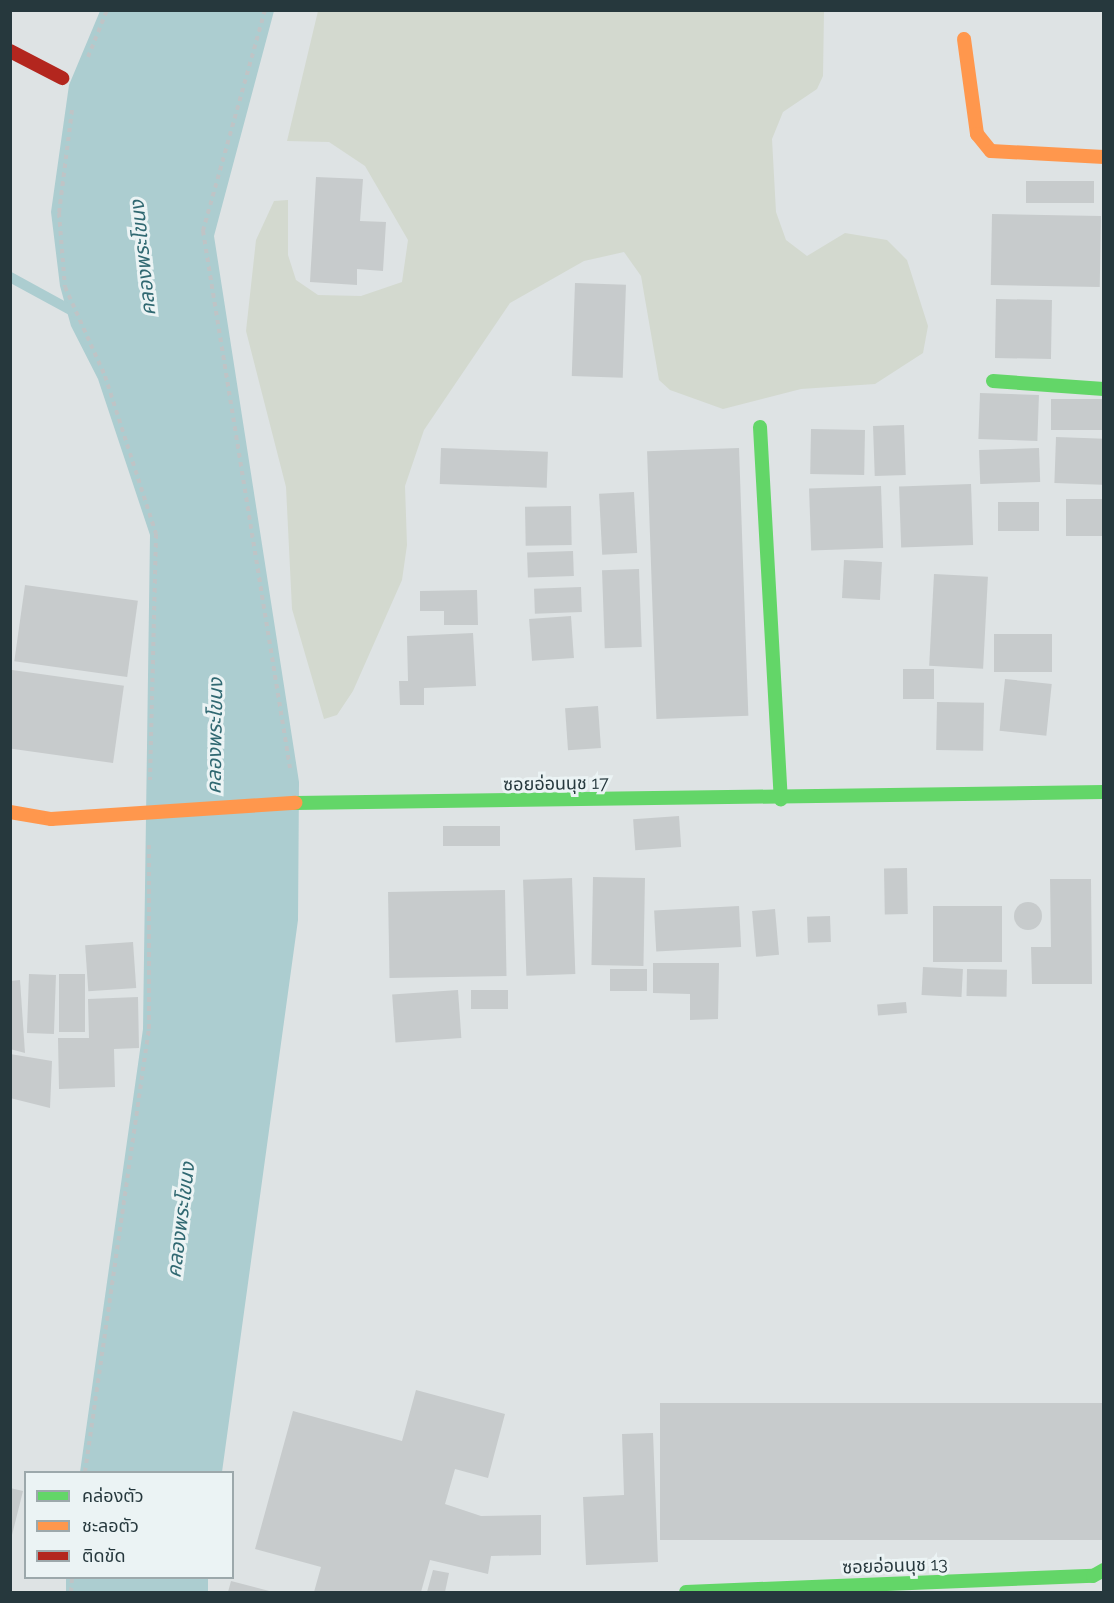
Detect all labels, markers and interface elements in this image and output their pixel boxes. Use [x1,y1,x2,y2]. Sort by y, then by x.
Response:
water label: คลองพระโขนง [125,199,161,317]
water label: คลองพระโขนง [202,678,228,794]
street label: ซอยอ่อนนุช 17 [503,772,609,796]
water label: คลองพระโขนง [162,1161,200,1279]
legend [24,1471,234,1579]
text: คล่องตัว [82,1485,144,1506]
text: ชะลอตัว [82,1515,139,1536]
text: ติดขัด [82,1545,125,1566]
street label: ซอยอ่อนนุช 13 [842,1553,948,1579]

